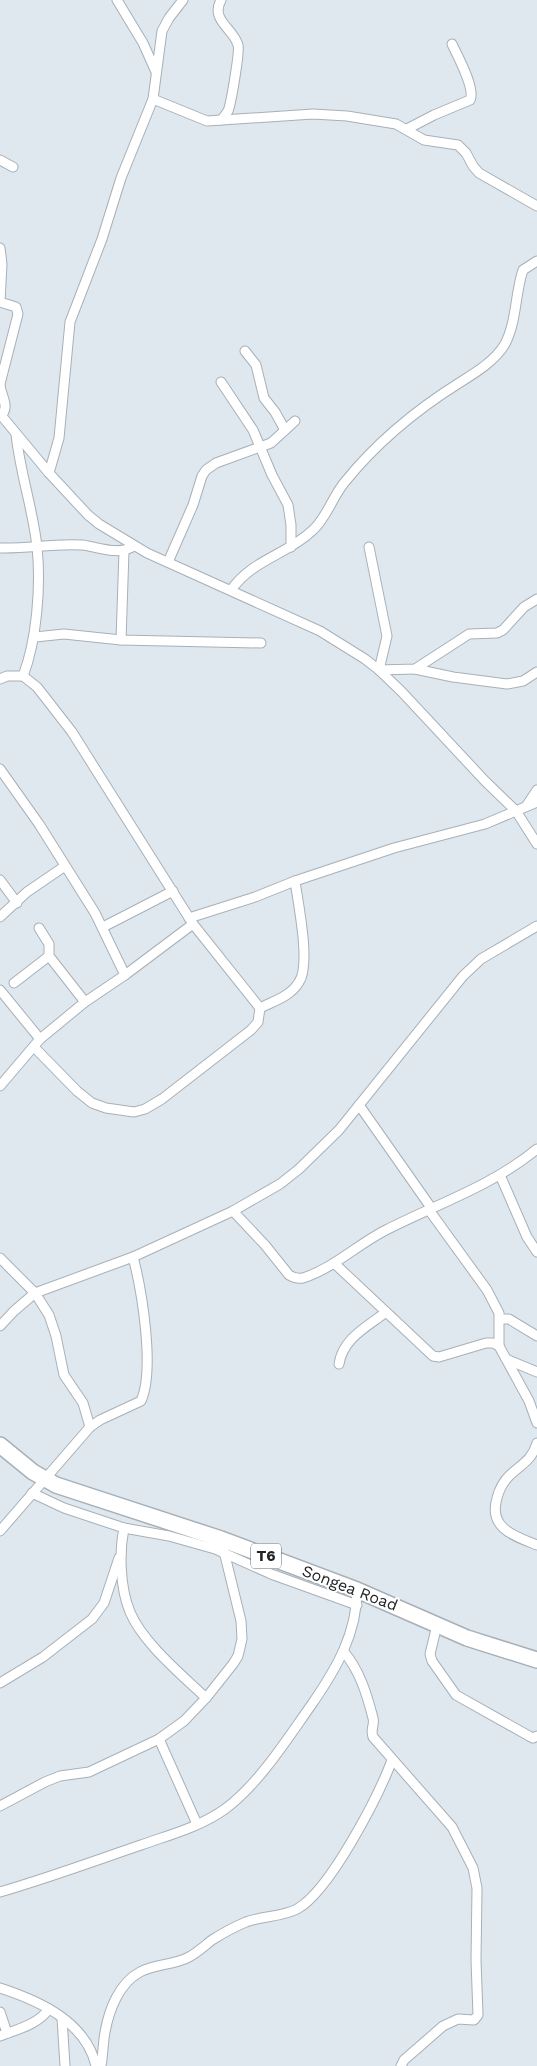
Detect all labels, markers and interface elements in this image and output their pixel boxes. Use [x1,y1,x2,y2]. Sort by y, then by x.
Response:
road number: T6 [251,1544,281,1568]
street label: Songea Road [300,1561,400,1615]

